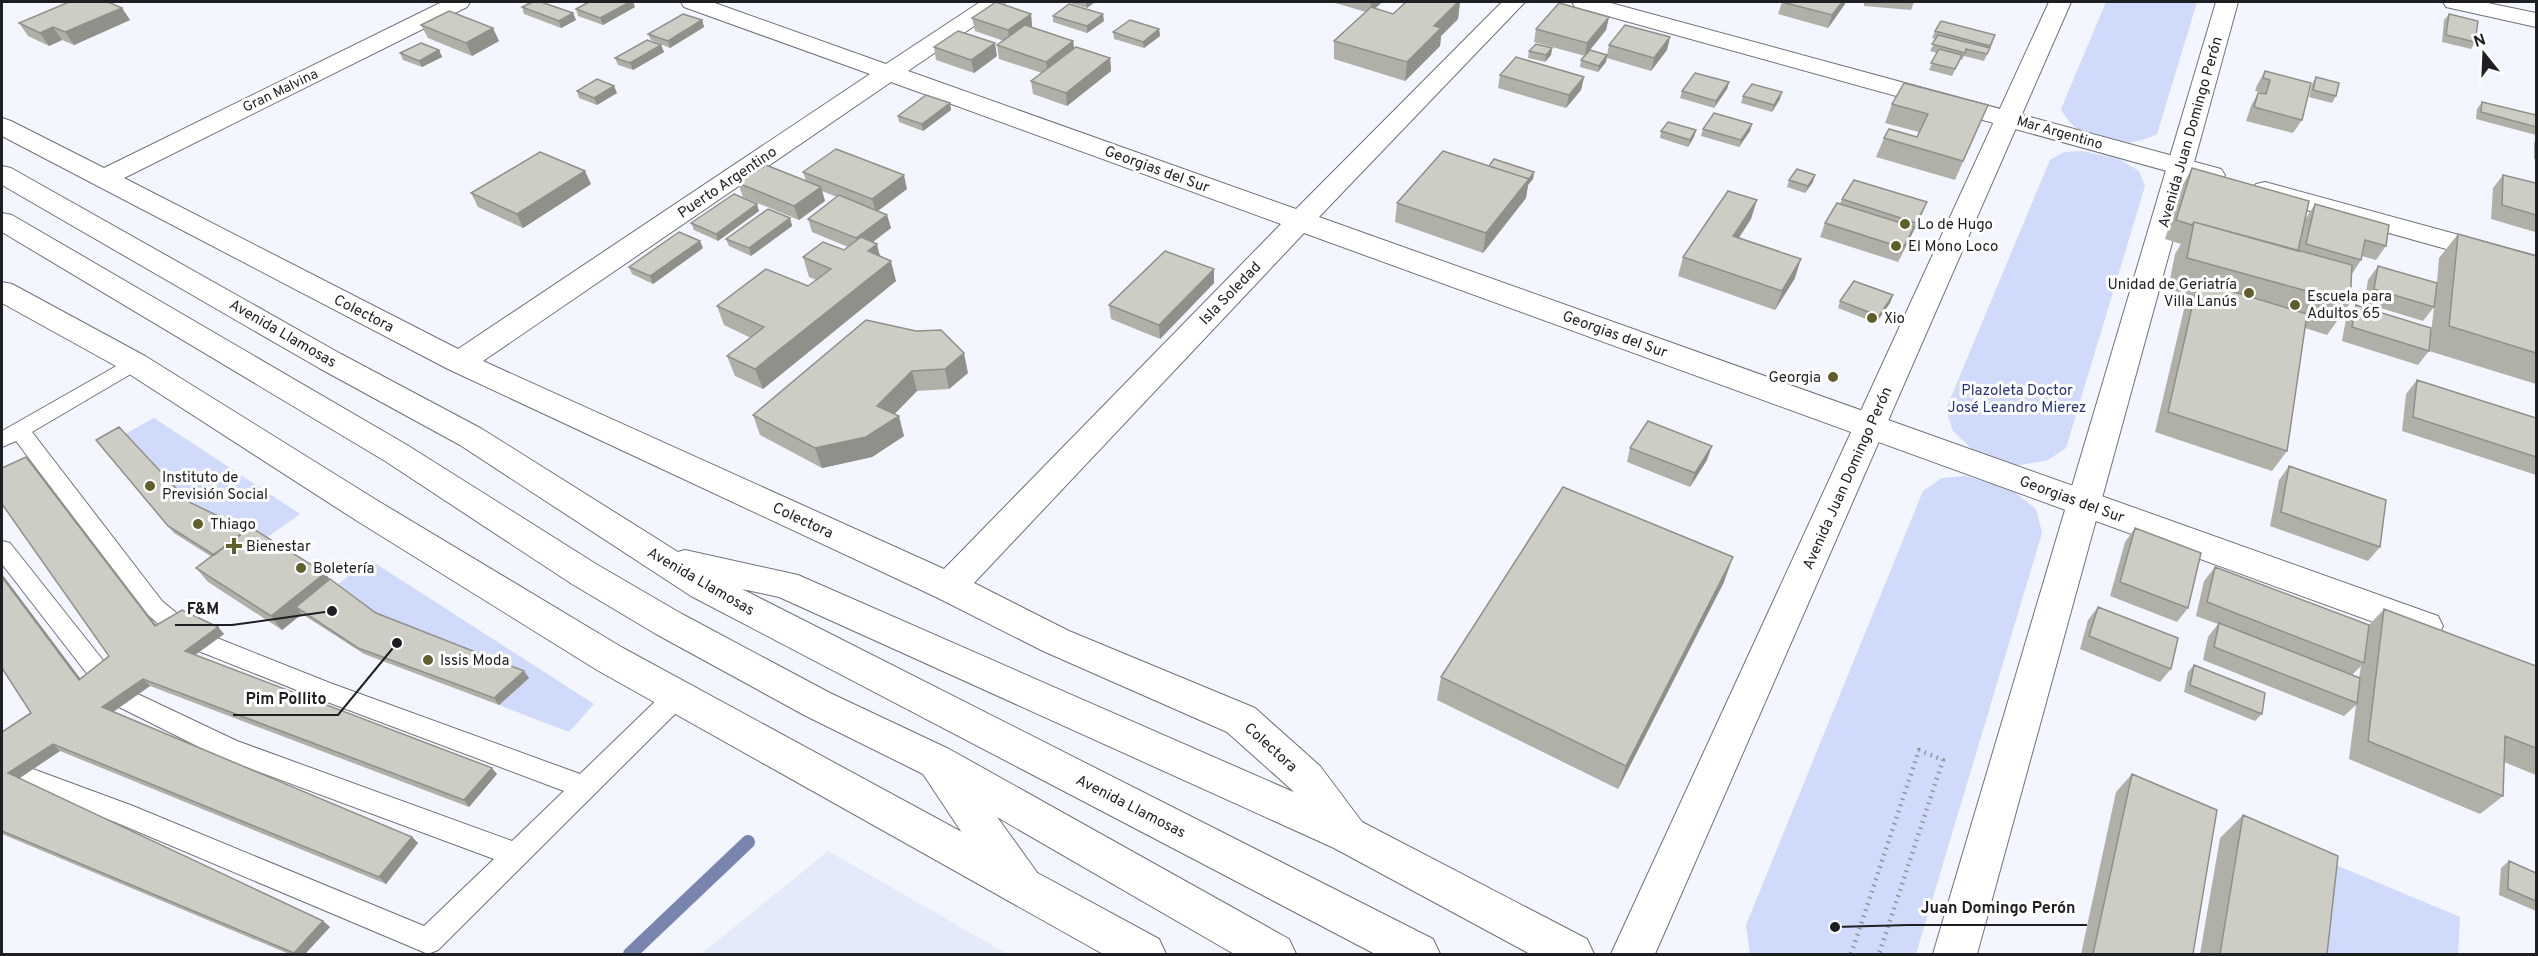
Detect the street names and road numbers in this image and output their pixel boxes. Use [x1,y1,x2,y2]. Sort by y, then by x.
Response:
street label: Avenida Juan Domingo Perón [2155,35,2228,230]
street label: Gran Malvina [240,66,321,117]
street label: Mar Argentino [2015,113,2105,154]
street label: Puerto Argentino [675,143,781,223]
street label: Georgias del Sur [1101,143,1212,198]
street label: Isla Soledad [1196,258,1266,330]
street label: Colectora [330,291,397,338]
street label: Avenida Llamosas [225,296,339,373]
street label: Georgias del Sur [1559,308,1670,363]
street label: Avenida Juan Domingo Perón [1799,384,1897,573]
street label: Georgias del Sur [2016,473,2127,528]
street label: Colectora [769,499,836,544]
street label: Avenida Llamosas [643,544,757,621]
street label: Colectora [1239,719,1301,777]
street label: Avenida Llamosas [1072,771,1188,843]

